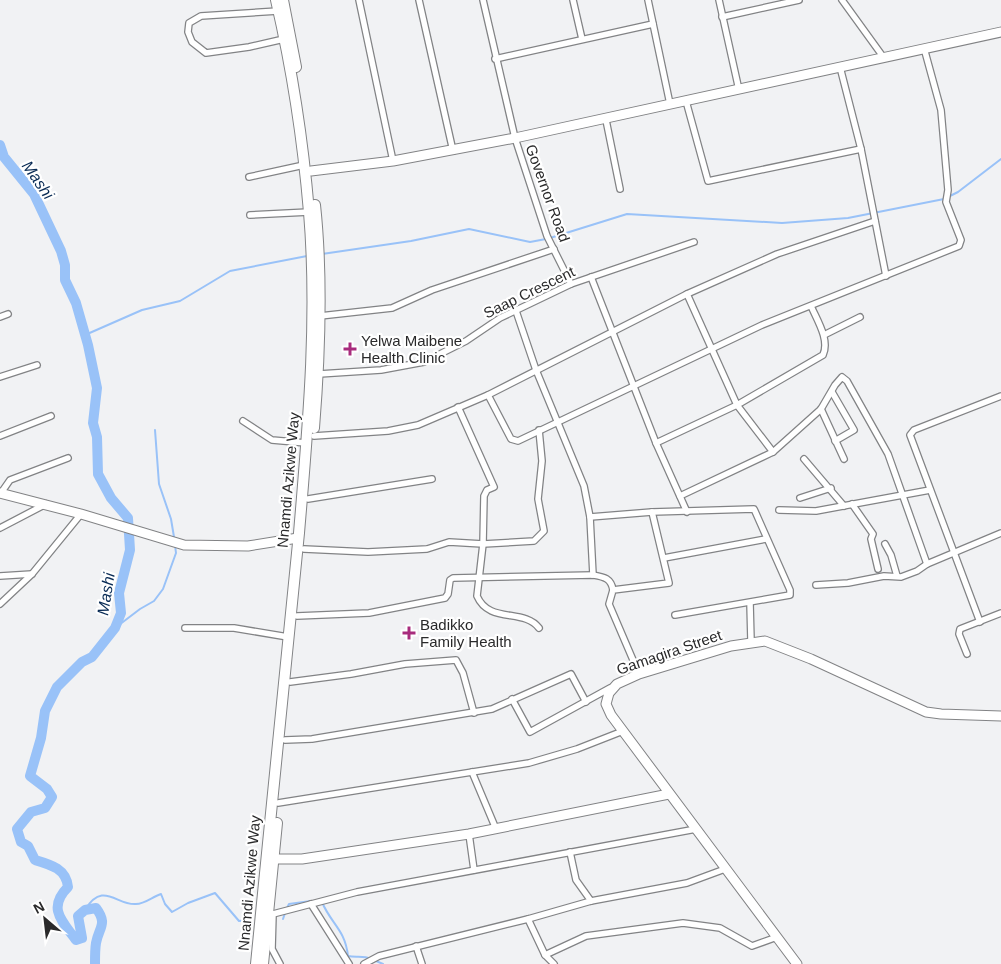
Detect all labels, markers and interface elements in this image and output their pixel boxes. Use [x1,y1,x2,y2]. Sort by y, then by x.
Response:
street label: Governor Road [522,142,574,244]
water label: Mashi [19,158,57,203]
street label: Saap Crescent [481,262,578,321]
place label: Yelwa Maibene Health Clinic [361,332,462,366]
marker: Yelwa Maibene Health Clinic [343,342,357,356]
street label: Nnamdi Azikwe Way [274,411,302,549]
water label: Mashi [94,571,118,616]
place label: Badikko Family Health [420,616,512,650]
marker: Badikko Family Health [402,626,416,640]
street label: Gamagira Street [614,626,725,678]
street label: Nnamdi Azikwe Way [235,814,263,952]
north arrow [20,894,70,944]
text: N [31,898,47,917]

